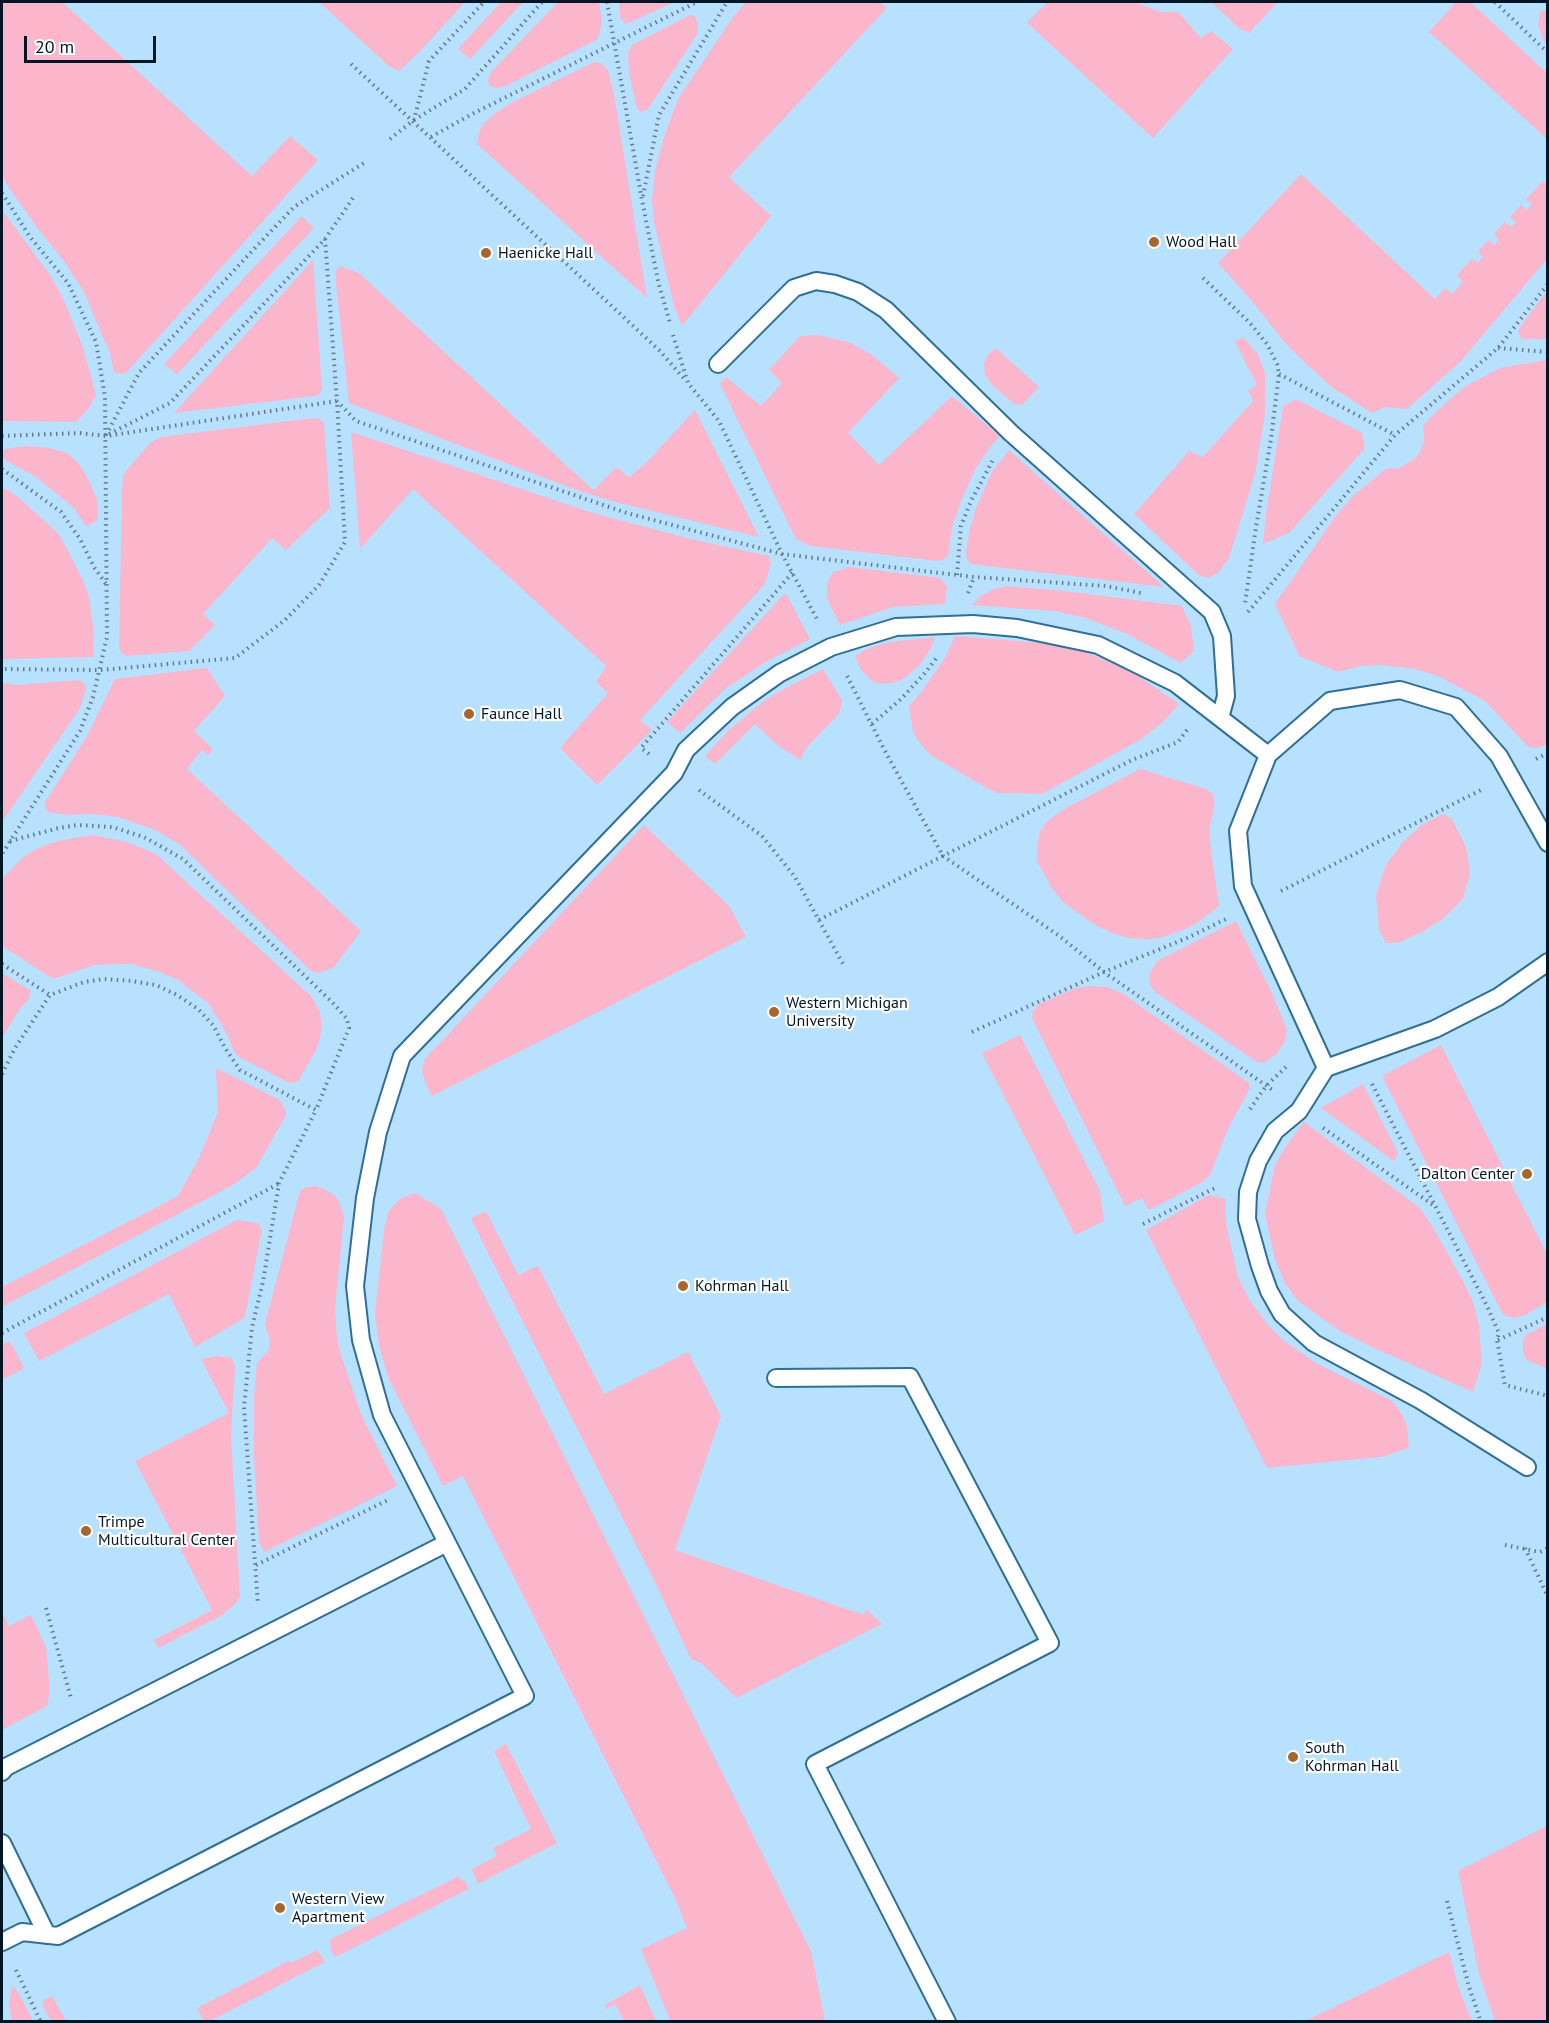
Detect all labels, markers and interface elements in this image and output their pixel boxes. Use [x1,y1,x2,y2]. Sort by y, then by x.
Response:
scale bar [27,24,159,62]
text: 20 m [35,35,74,58]
place label: Wood Hall [1166,232,1237,252]
marker: Wood Hall [1147,235,1161,249]
place label: Haenicke Hall [498,243,593,263]
marker: Haenicke Hall [479,246,493,260]
place label: Faunce Hall [481,704,562,724]
marker: Faunce Hall [462,707,476,721]
place label: Western Michigan University [786,993,908,1031]
marker: Western Michigan University [767,1005,781,1019]
place label: Dalton Center [1421,1164,1515,1184]
marker: Dalton Center [1520,1167,1534,1181]
place label: Kohrman Hall [695,1276,789,1296]
marker: Kohrman Hall [676,1279,690,1293]
place label: Trimpe Multicultural Center [98,1512,235,1550]
marker: Trimpe Multicultural Center [79,1524,93,1538]
place label: South Kohrman Hall [1305,1738,1399,1776]
marker: South Kohrman Hall [1286,1750,1300,1764]
place label: Western View Apartment [292,1889,384,1927]
marker: Western View Apartment [273,1901,287,1915]

